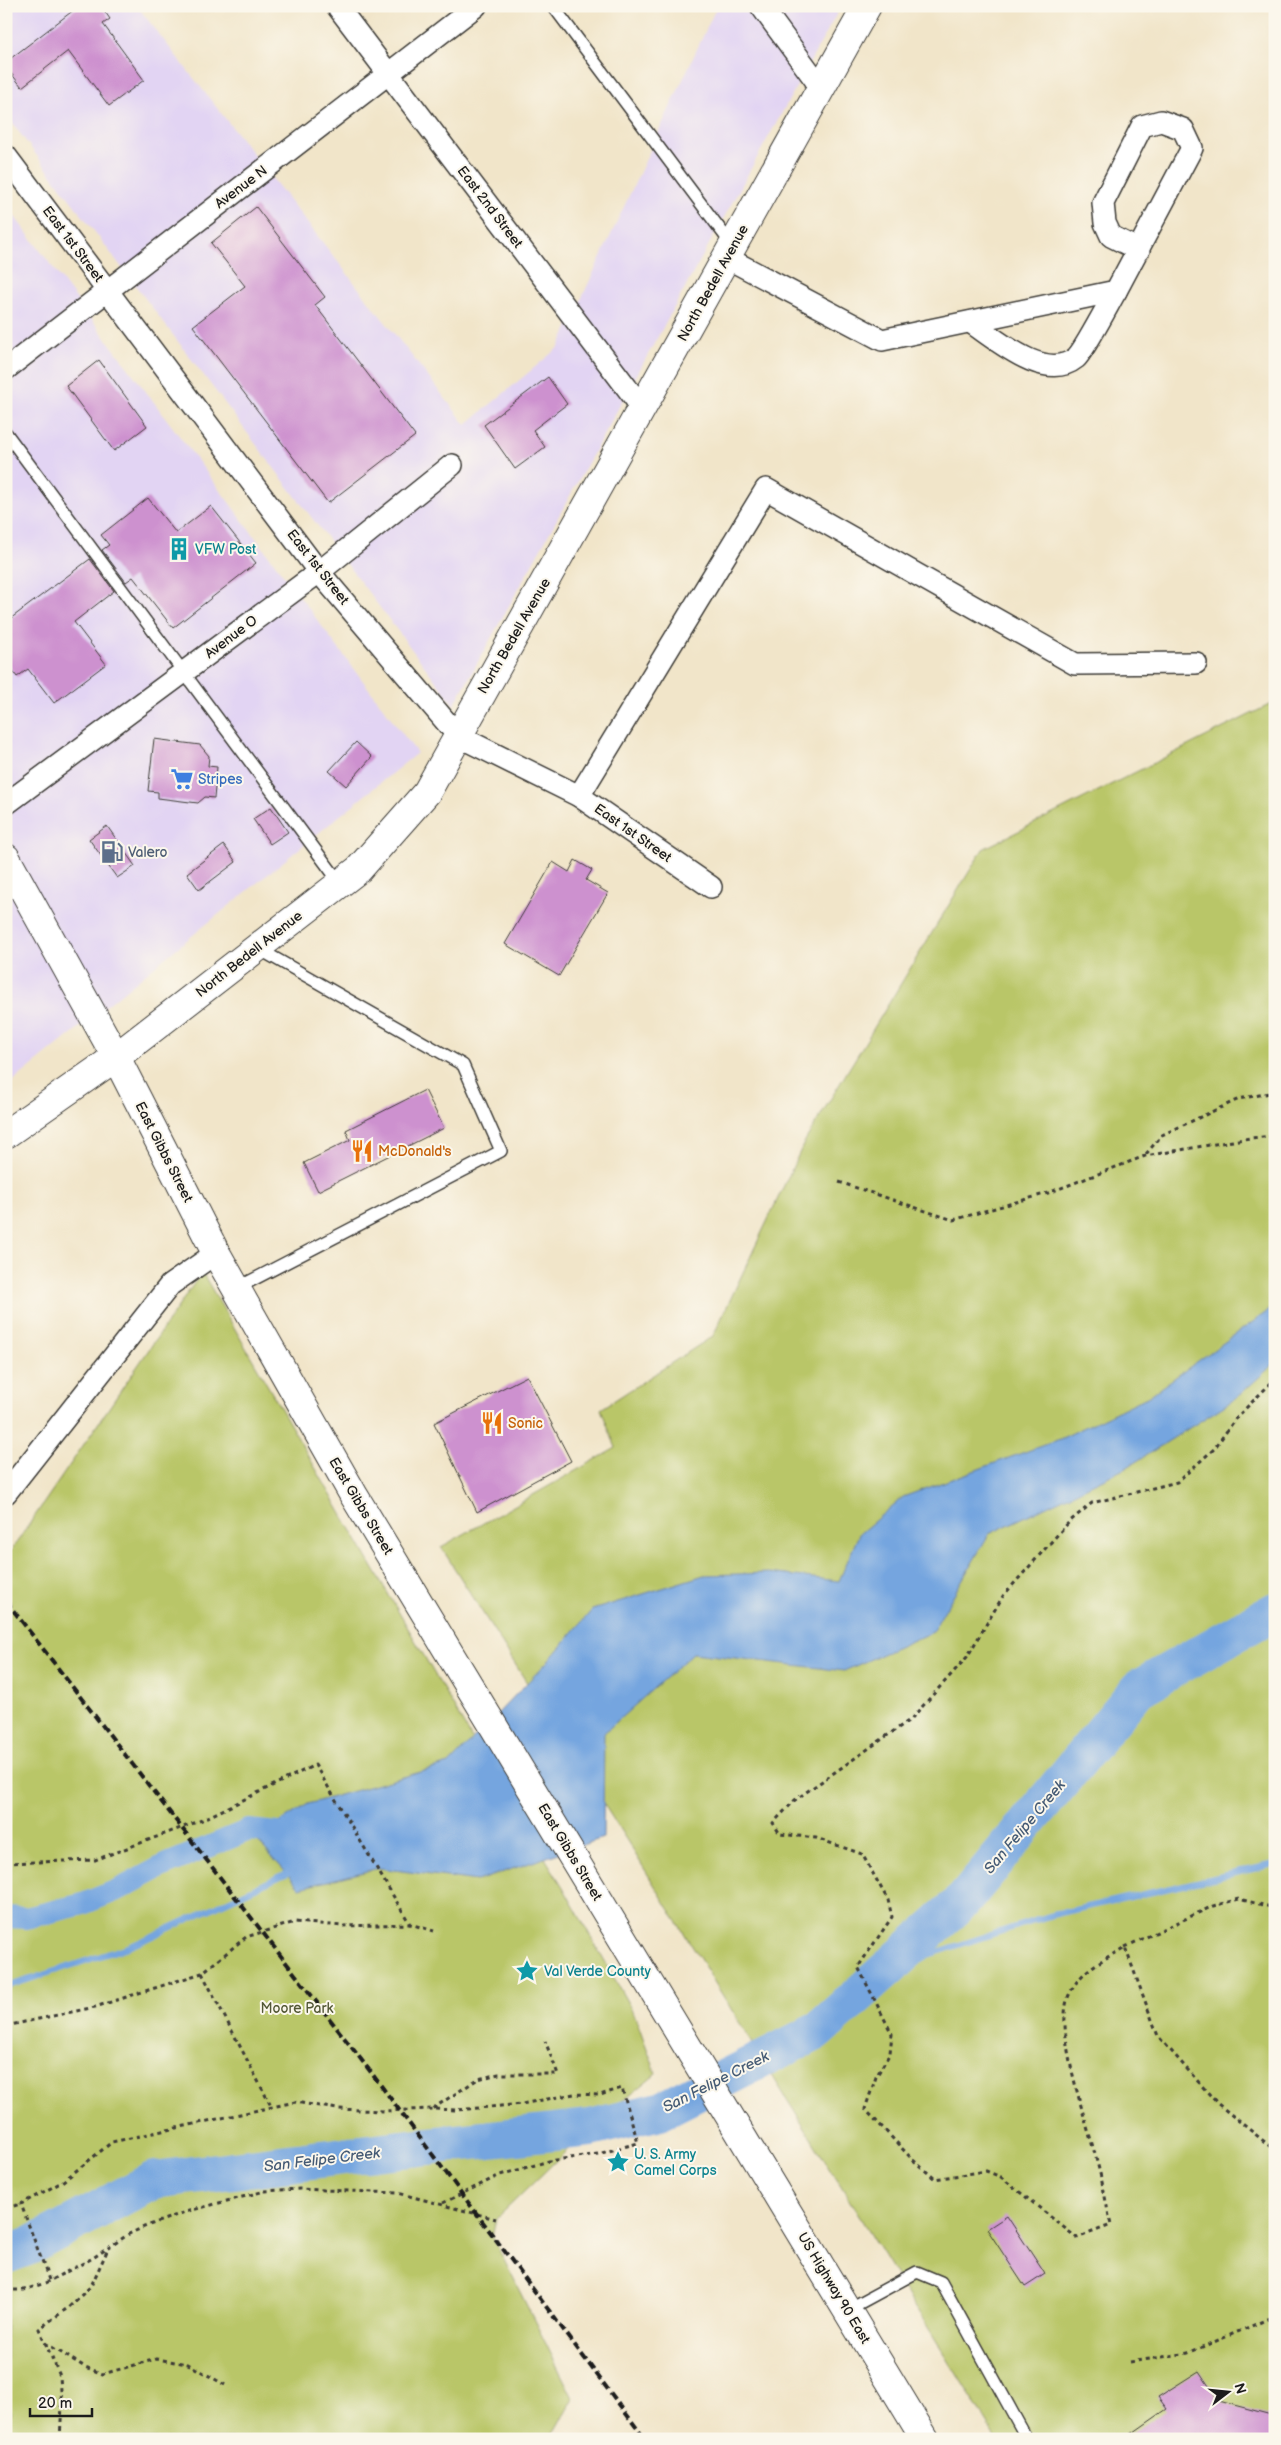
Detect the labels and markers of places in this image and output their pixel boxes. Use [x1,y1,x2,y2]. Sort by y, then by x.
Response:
building icon: VFW Post [166,536,192,562]
place label: VFW Post [195,541,257,558]
supermarket icon: Stripes [169,766,195,792]
place label: Stripes [198,771,243,788]
fuel station icon: Valero [99,839,125,865]
place label: Valero [128,844,168,861]
restaurant icon: McDonald's [349,1138,375,1164]
place label: McDonald's [378,1143,452,1160]
restaurant icon: Sonic [479,1410,505,1436]
place label: Sonic [508,1415,543,1432]
place icon: Val Verde County [514,1958,540,1984]
place label: Val Verde County [544,1963,651,1980]
place label: U. S. Army Camel Corps [634,2146,717,2179]
place icon: U. S. Army Camel Corps [605,2149,631,2175]

